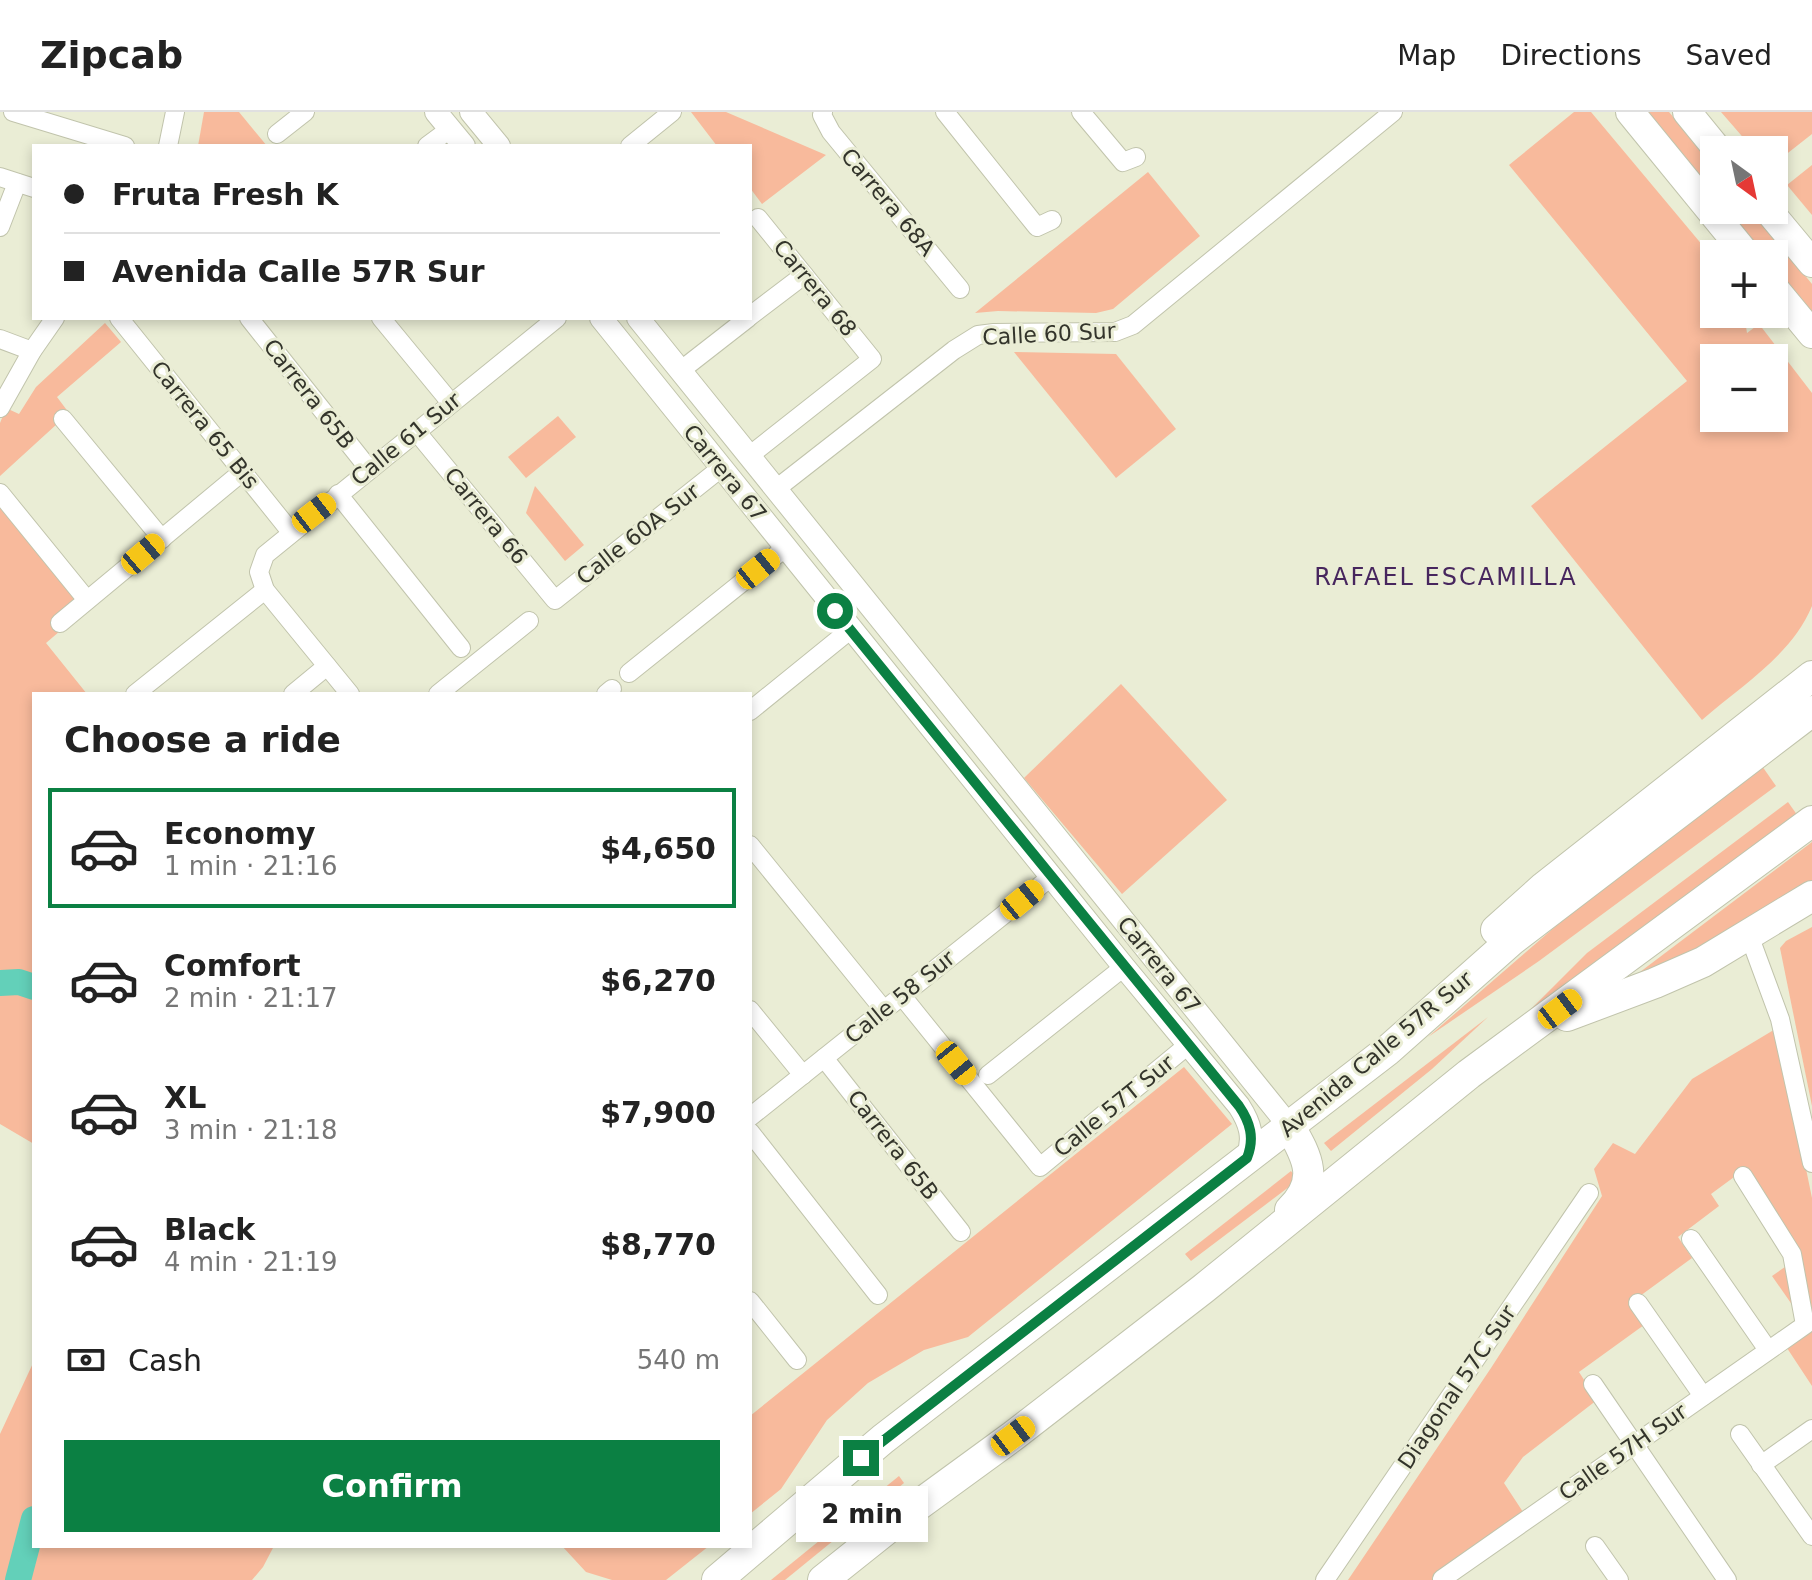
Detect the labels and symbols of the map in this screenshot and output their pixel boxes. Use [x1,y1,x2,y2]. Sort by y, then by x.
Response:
north arrow [1700,136,1788,224]
street label: Carrera 68A [836,143,940,261]
street label: Carrera 68 [768,235,862,341]
street label: Calle 60 Sur [982,318,1117,350]
street label: Carrera 65B [258,334,360,454]
street label: Carrera 65 Bis [146,356,264,494]
street label: Calle 61 Sur [346,387,466,491]
street label: Carrera 67 [678,420,772,526]
street label: Carrera 66 [439,463,533,569]
street label: Calle 60A Sur [572,478,705,590]
car [288,489,340,537]
car [117,529,169,579]
car [732,545,784,593]
district label: RAFAEL ESCAMILLA [1314,563,1578,591]
route start [817,593,853,629]
car [996,876,1048,924]
street label: Carrera 67 [1112,912,1206,1018]
street label: Calle 58 Sur [840,945,960,1049]
street label: Avenida Calle 57R Sur [1275,966,1478,1142]
car [1534,985,1586,1033]
car [932,1037,980,1089]
street label: Calle 57T Sur [1049,1049,1180,1162]
street label: Carrera 65B [842,1085,944,1205]
street label: Diagonal 57C Sur [1393,1300,1522,1473]
street label: Calle 57H Sur [1554,1398,1692,1505]
car [987,1412,1039,1460]
route end [843,1440,879,1476]
callout: 2 min [795,1486,927,1542]

